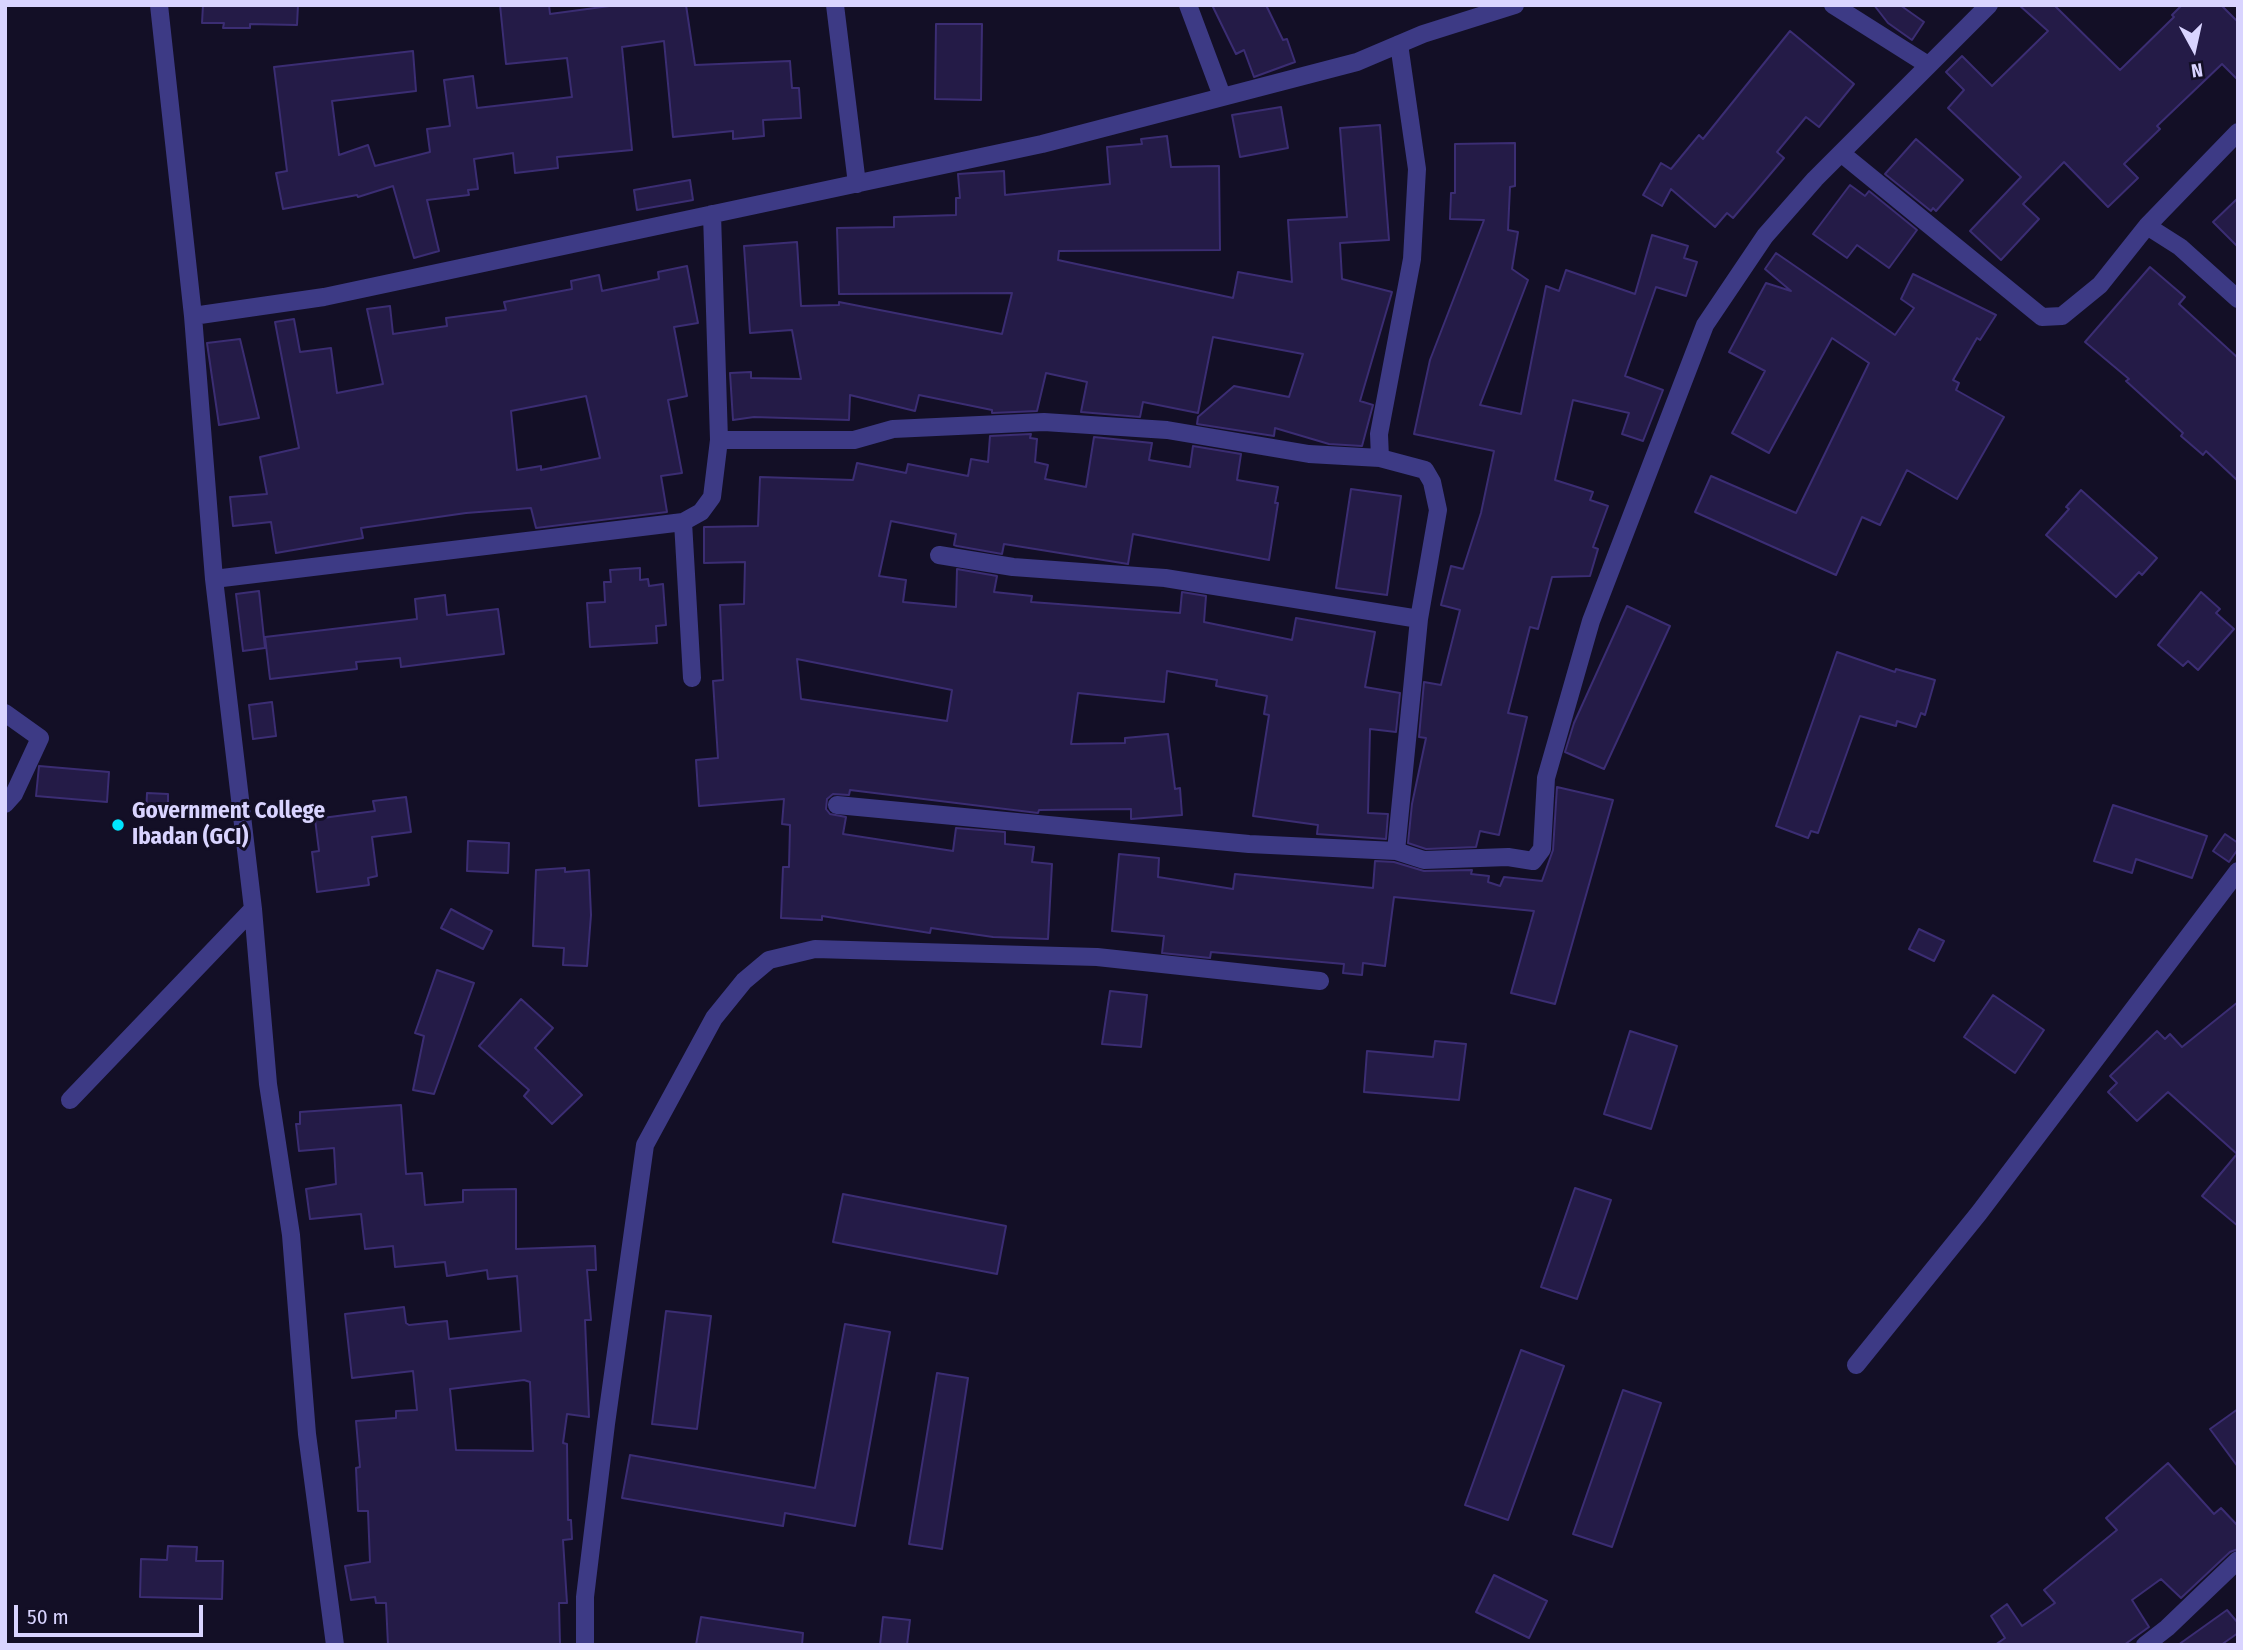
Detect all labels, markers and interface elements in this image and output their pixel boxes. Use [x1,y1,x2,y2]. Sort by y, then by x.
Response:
north arrow [2159,14,2229,84]
text: N [2190,58,2204,82]
place label: Government College Ibadan (GCI) [132,798,325,852]
marker: Government College Ibadan (GCI) [110,817,126,833]
scale bar [18,1590,206,1634]
text: 50 m [27,1604,69,1630]

